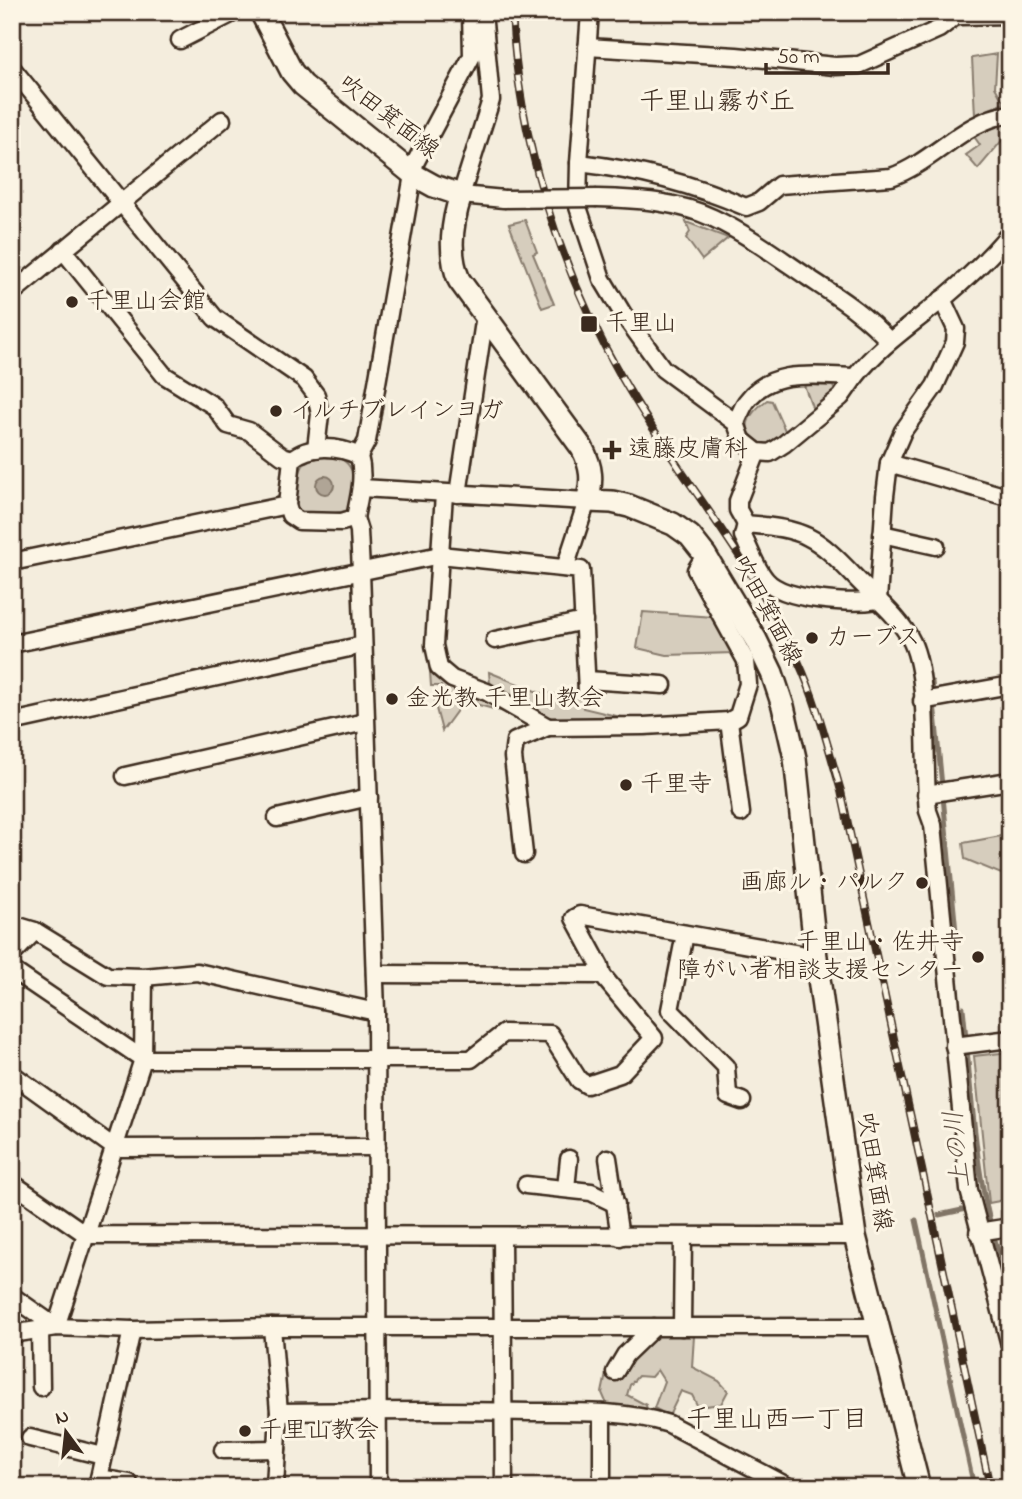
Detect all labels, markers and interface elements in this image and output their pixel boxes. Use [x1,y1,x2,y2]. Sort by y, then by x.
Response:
scale bar [766,32,889,76]
text: 50 m [777,43,820,73]
street label: 吹田箕面線 [330,67,446,169]
district label: 千里山霧が丘 [639,84,795,122]
place label: 千里山会館 [86,285,206,320]
marker: 千里山会館 [64,294,80,310]
place label: 千里山 [605,307,677,342]
marker: 千里山 [579,314,599,334]
place label: イルチブレインヨガ [290,394,504,429]
marker: イルチブレインヨガ [268,403,284,419]
place label: 遠藤皮膚科 [628,433,748,468]
marker: 遠藤皮膚科 [602,440,622,460]
street label: 吹田箕面線 [722,550,810,672]
place label: カーブス [826,621,921,656]
marker: カーブス [804,630,820,646]
place label: 金光教 千里山教会 [406,682,604,717]
marker: 金光教 千里山教会 [384,691,400,707]
place label: 千里寺 [640,768,712,803]
marker: 千里寺 [618,777,634,793]
place label: 画廊ル・パルク [740,866,908,901]
marker: 画廊ル・パルク [914,875,930,891]
place label: 千里山・佐井寺 障がい者相談支援センター [677,926,964,989]
marker: 千里山・佐井寺 障がい者相談支援センター [970,949,986,965]
water label: 上の川 [936,1108,982,1190]
street label: 吹田箕面線 [846,1110,900,1234]
north arrow [32,1398,102,1468]
district label: 千里山西一丁目 [686,1402,868,1440]
text: N [53,1403,72,1433]
place label: 千里山教会 [259,1414,379,1449]
marker: 千里山教会 [237,1423,253,1439]

